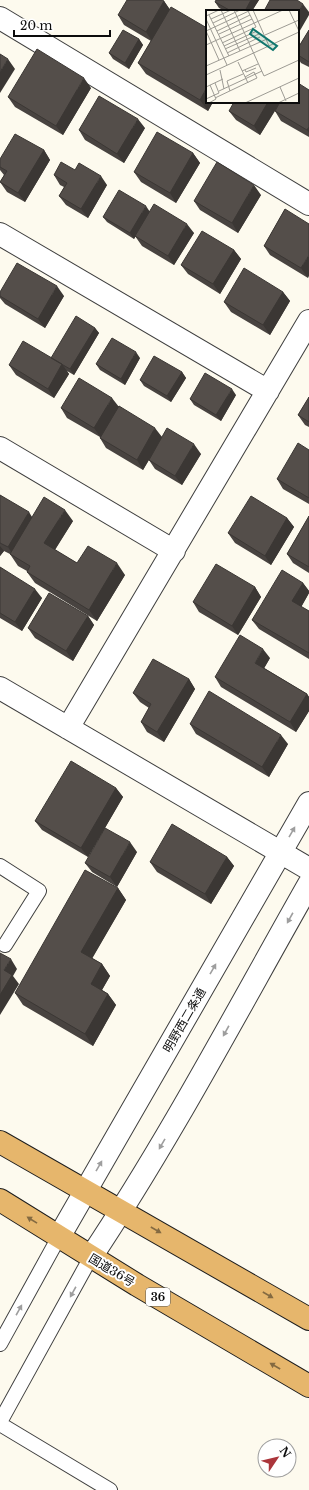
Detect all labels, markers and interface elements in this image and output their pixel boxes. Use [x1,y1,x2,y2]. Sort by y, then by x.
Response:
inset map [206,10,299,103]
scale bar [14,12,110,38]
text: 20 m [20,18,52,33]
one-way arrow [289,826,296,838]
one-way arrow [286,912,293,924]
one-way arrow [210,963,217,975]
street label: 明野西二条通 [160,985,208,1055]
one-way arrow [222,1025,229,1037]
one-way arrow [158,1139,165,1150]
one-way arrow [96,1161,103,1172]
one-way arrow [26,1216,38,1223]
one-way arrow [150,1227,162,1234]
street label: 国道36号 [86,1250,138,1290]
one-way arrow [69,1286,76,1297]
road number: 36 [146,1288,170,1306]
one-way arrow [262,1292,274,1299]
one-way arrow [16,1304,23,1316]
one-way arrow [269,1362,281,1369]
north arrow [257,1438,297,1478]
text: N [276,1444,294,1461]

